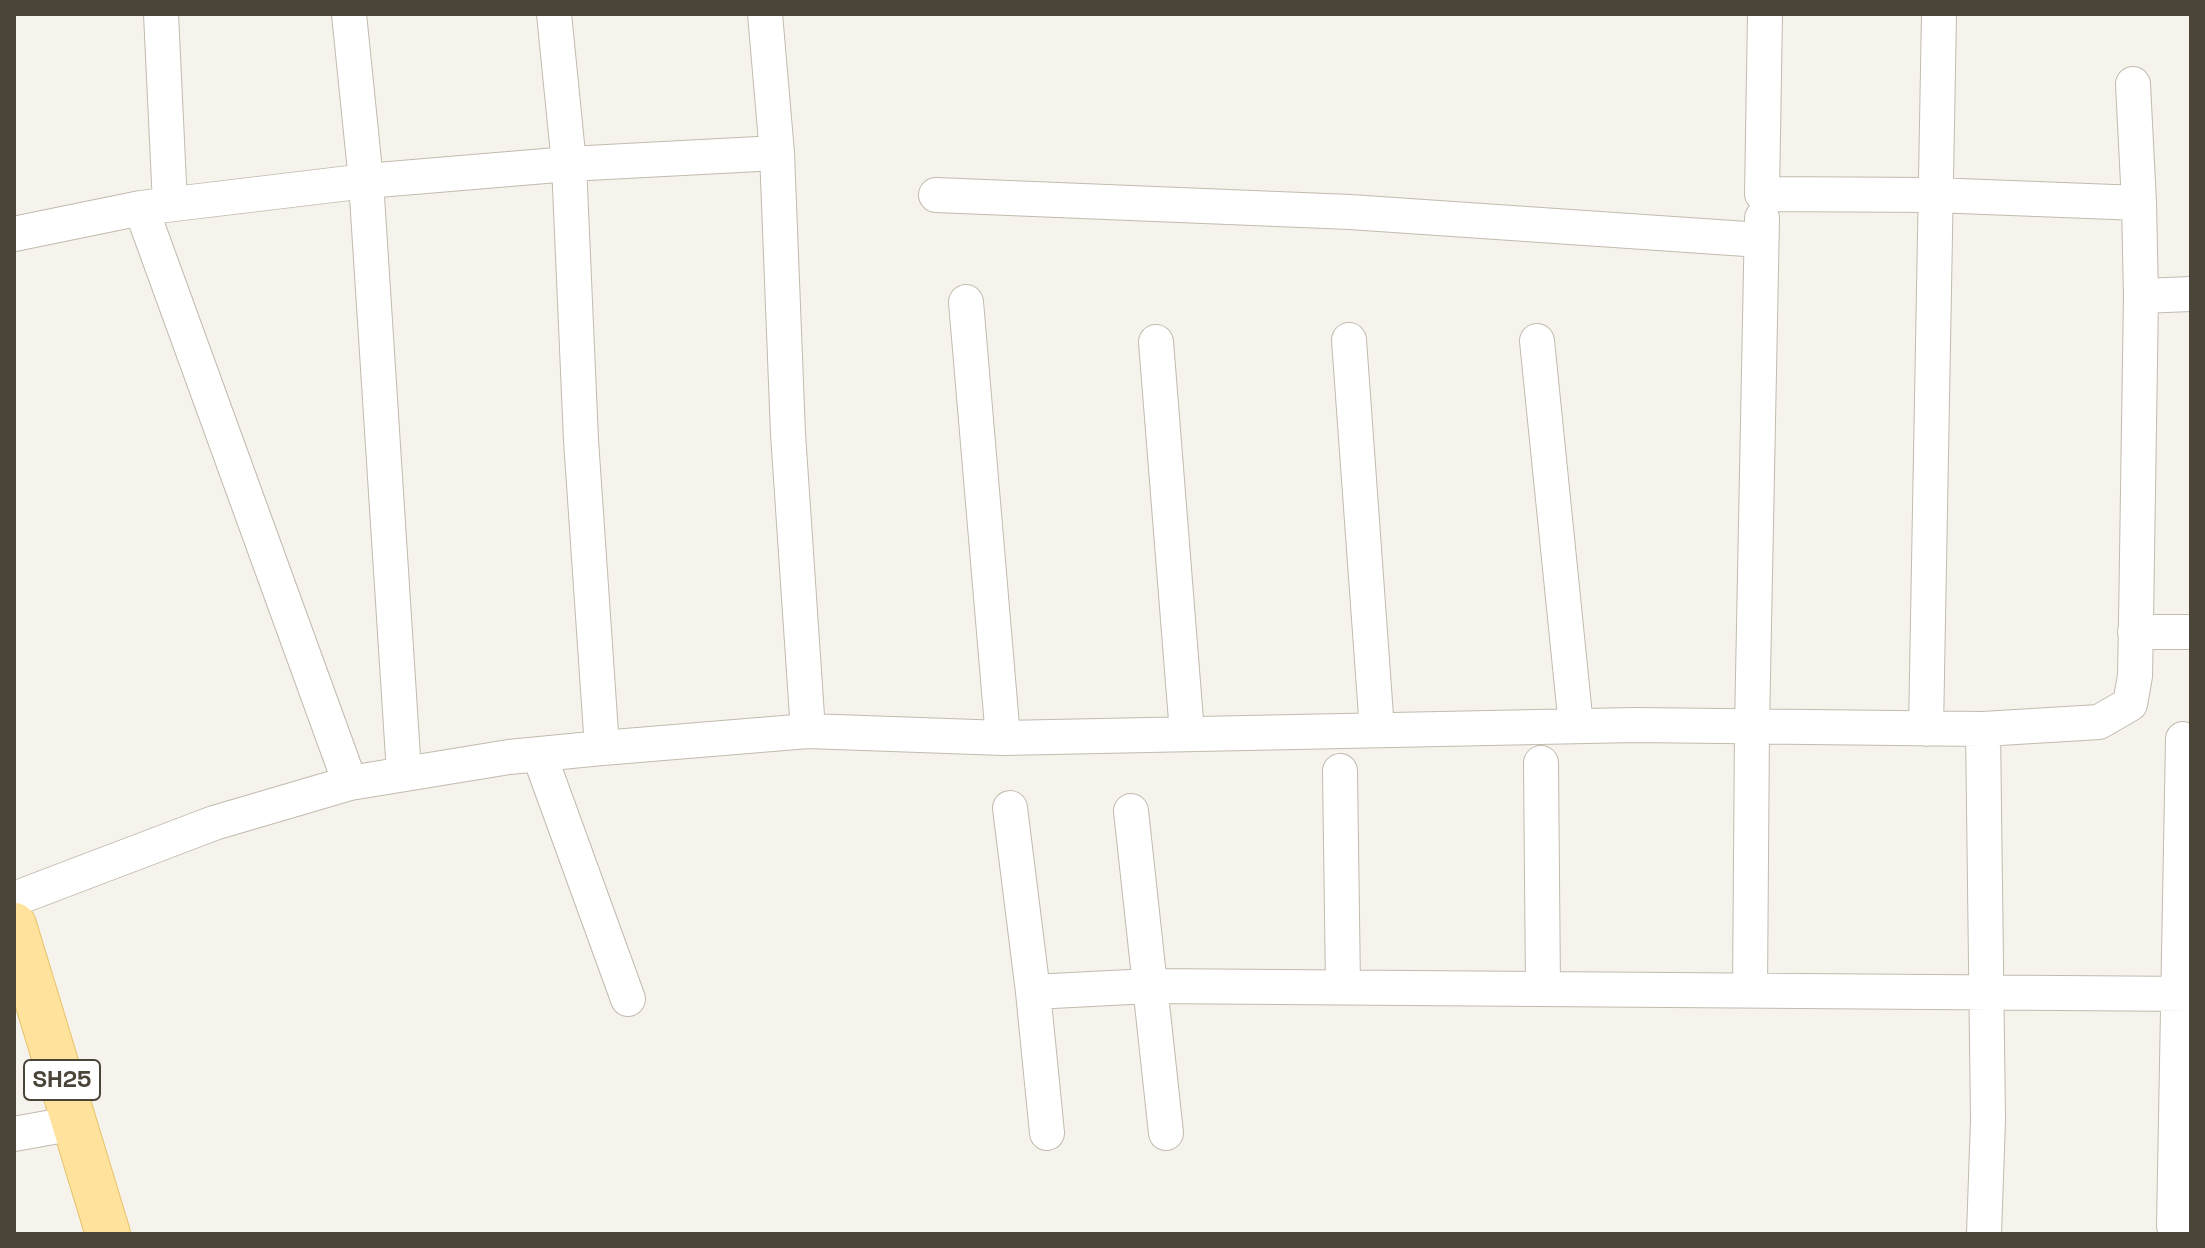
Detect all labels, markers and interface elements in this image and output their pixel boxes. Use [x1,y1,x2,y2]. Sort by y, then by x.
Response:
road number: SH25 [24,1060,100,1100]

